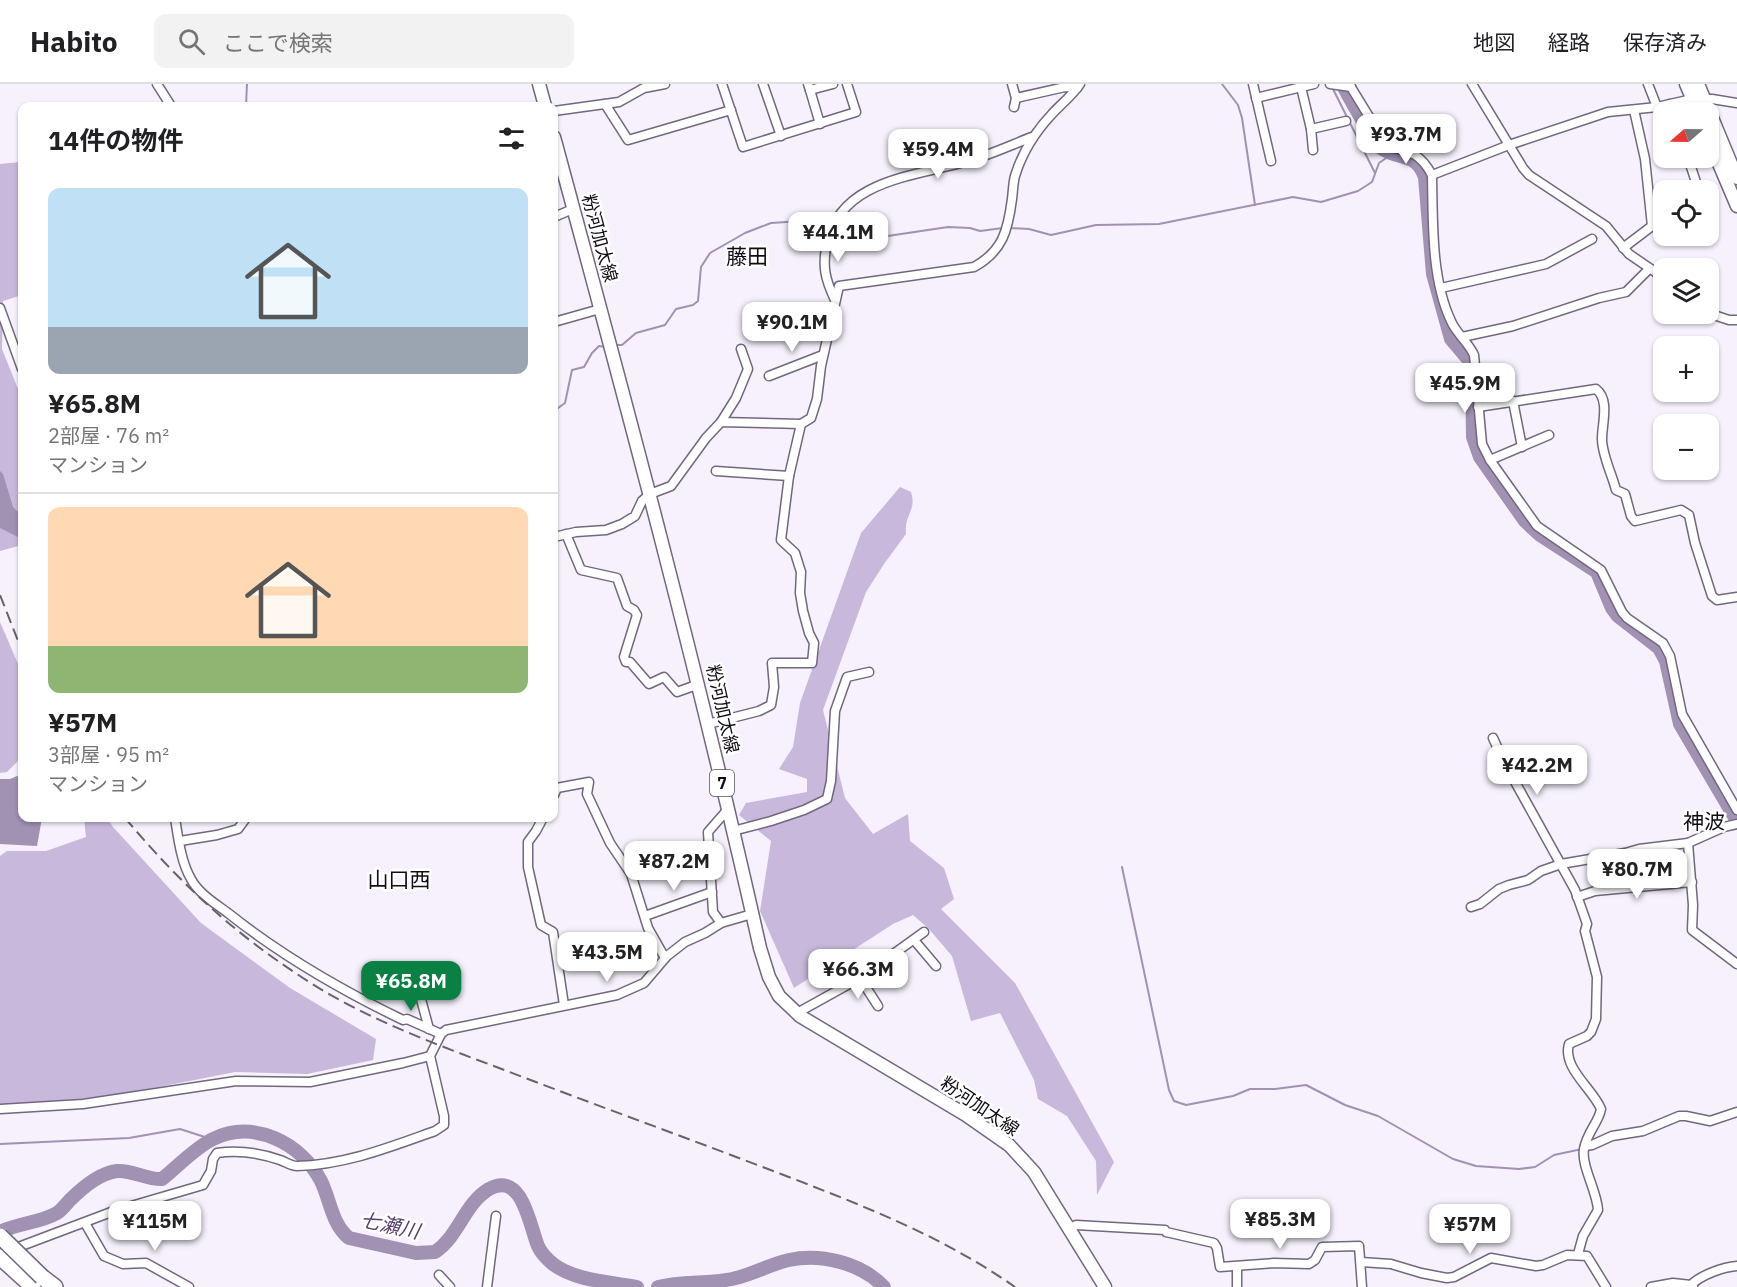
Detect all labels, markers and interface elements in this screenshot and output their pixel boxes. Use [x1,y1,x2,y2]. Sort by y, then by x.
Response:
search box [154,14,574,68]
text: Habito [30,23,118,60]
icon: search [175,25,208,58]
text: ここで検索 [223,28,333,57]
text: 地図 [1473,28,1515,56]
text: 経路 [1548,28,1590,56]
text: 保存済み [1623,28,1707,56]
north arrow [1653,102,1719,168]
map controls [1653,102,1719,480]
pin: ¥93.7M [1357,114,1455,165]
text: ¥93.7M [1370,120,1442,147]
icon: filters [495,122,528,155]
text: 14件の物件 [48,123,183,157]
pin: ¥59.4M [889,129,987,180]
text: ¥59.4M [902,135,974,162]
button: locate [1653,180,1719,246]
street label: 粉河加太線 [577,192,623,284]
pin: ¥44.1M [789,212,887,263]
text: ¥44.1M [802,218,874,245]
icon: home [234,227,342,335]
district label: 藤田 [726,242,768,270]
button: layers [1653,258,1719,324]
pin: ¥90.1M [743,302,841,353]
text: ¥90.1M [756,308,828,335]
button: + [1653,336,1719,402]
pin: ¥45.9M [1416,363,1514,414]
text: ¥45.9M [1429,369,1501,396]
text: ¥65.8M [48,386,141,420]
button: − [1653,414,1719,480]
text: 2部屋 · 76 m² [48,422,169,449]
text: マンション [48,451,148,478]
icon: home [234,546,342,654]
street label: 粉河加太線 [702,663,744,755]
text: ¥57M [48,705,117,739]
text: 3部屋 · 95 m² [48,741,169,768]
pin: ¥42.2M [1488,745,1586,796]
text: ¥42.2M [1501,751,1573,778]
text: マンション [48,770,148,797]
road number: 7 [710,770,734,796]
district label: 神波 [1683,807,1725,835]
pin: ¥87.2M [625,841,723,892]
text: ¥87.2M [638,847,710,874]
pin: ¥80.7M [1588,849,1686,900]
text: ¥80.7M [1601,855,1673,882]
district label: 山口西 [368,865,431,893]
pin: ¥43.5M [558,932,656,983]
text: ¥43.5M [571,938,643,965]
pin: ¥66.3M [809,949,907,1000]
text: ¥66.3M [822,955,894,982]
pin: ¥65.8M [362,961,460,1012]
text: ¥65.8M [375,967,447,994]
street label: 粉河加太線 [936,1071,1024,1141]
pin: ¥85.3M [1231,1199,1329,1250]
pin: ¥115M [113,1201,197,1252]
pin: ¥57M [1434,1204,1506,1255]
text: ¥85.3M [1244,1205,1316,1232]
water label: 七瀬川 [358,1206,424,1245]
text: ¥115M [122,1207,188,1234]
text: ¥57M [1443,1210,1497,1237]

